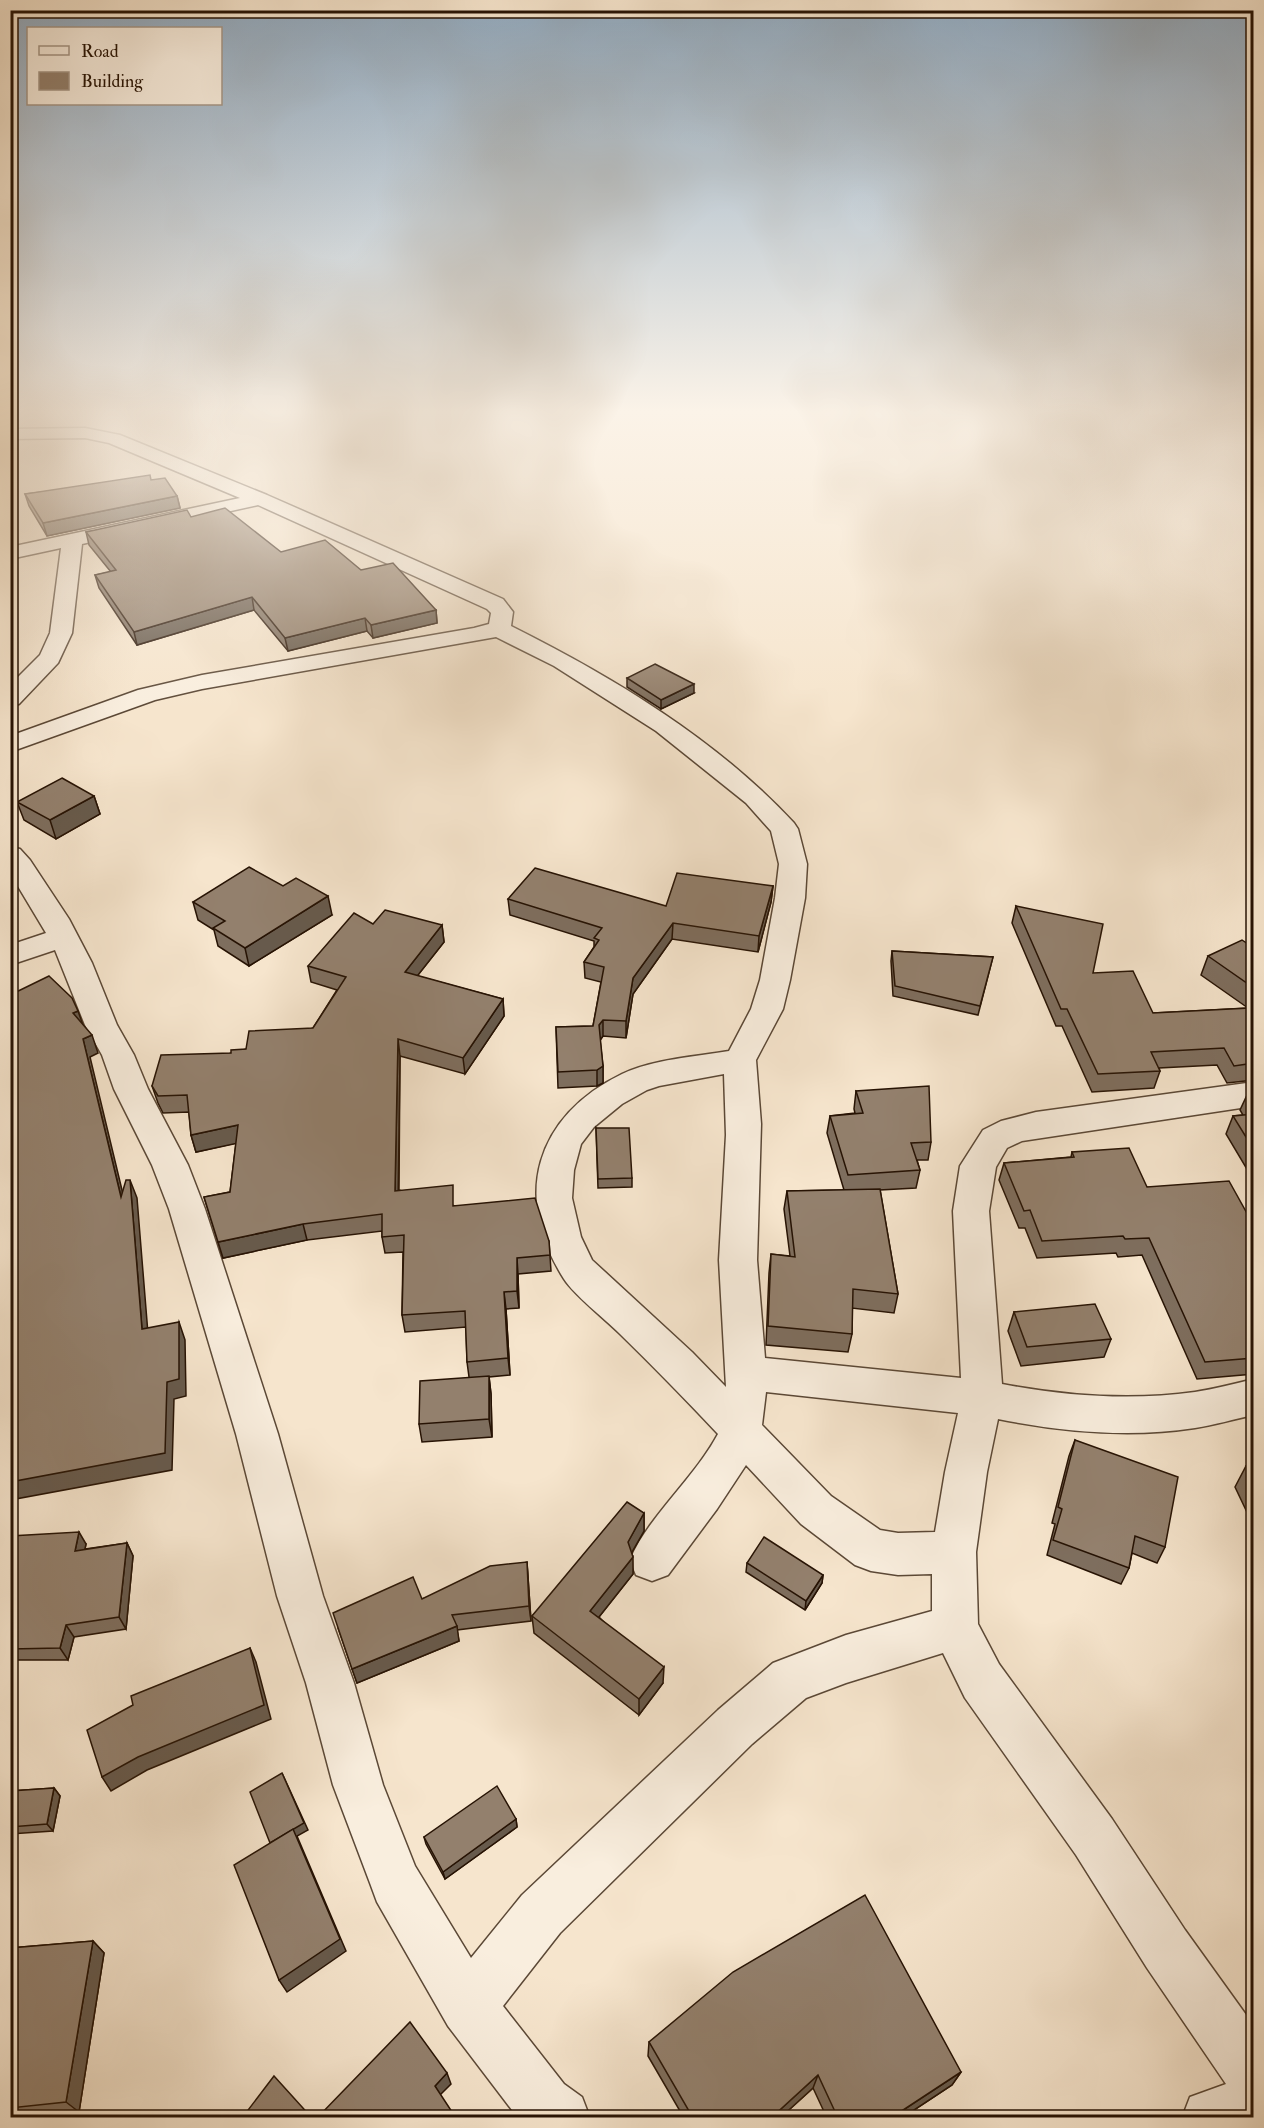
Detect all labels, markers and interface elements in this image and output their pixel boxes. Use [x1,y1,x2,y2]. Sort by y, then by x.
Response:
legend [27,27,222,105]
text: Road [81,40,119,63]
text: Building [81,70,144,93]

